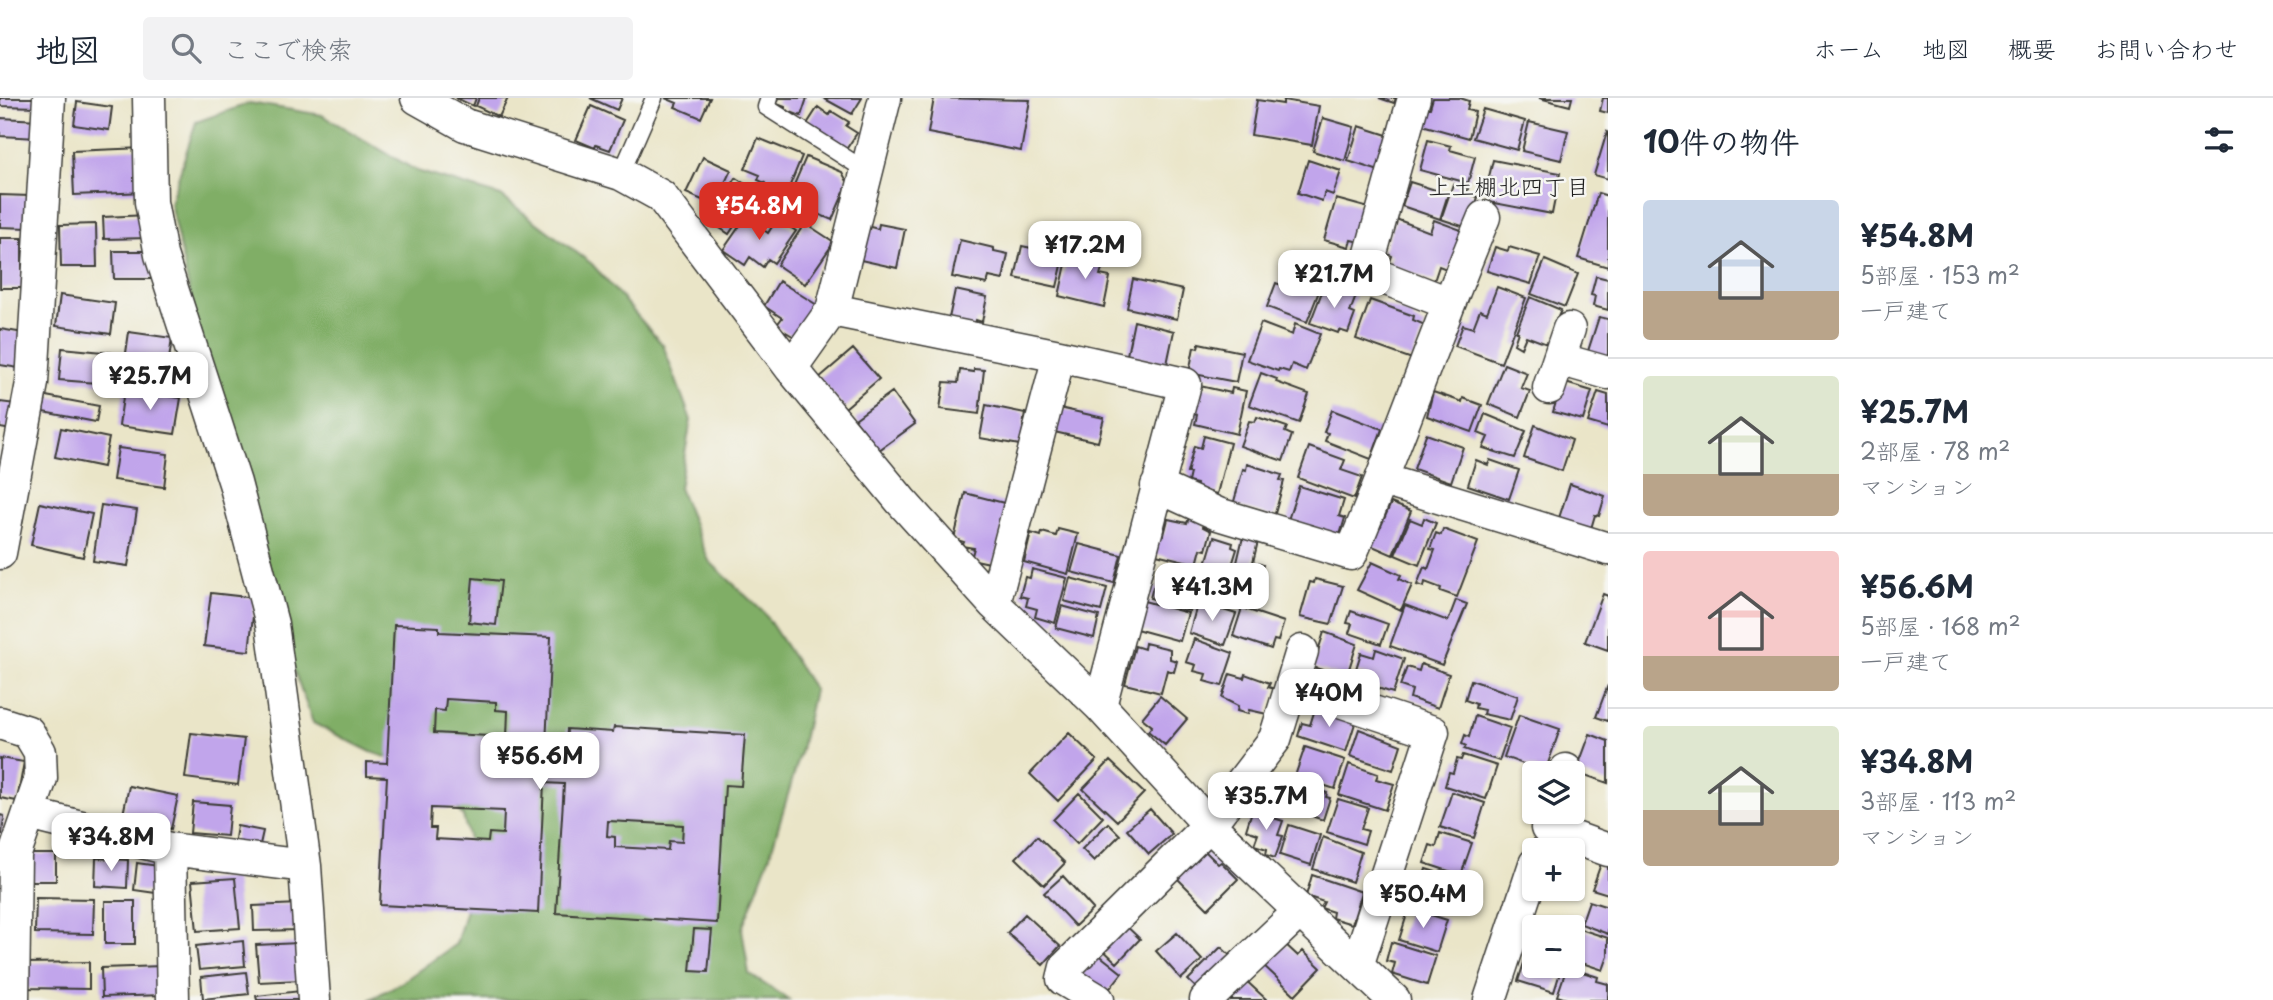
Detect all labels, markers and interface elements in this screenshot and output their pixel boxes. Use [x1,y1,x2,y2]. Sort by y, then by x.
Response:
search box [143,17,633,80]
text: 地図 [35,23,101,73]
icon: search [167,29,205,67]
text: ここで検索 [223,29,353,68]
text: ホーム [1813,30,1884,66]
text: 地図 [1922,30,1970,66]
text: 概要 [2008,30,2056,66]
text: お問い合わせ [2094,30,2238,66]
text: 10件の物件 [1643,118,1800,163]
icon: filters [2200,121,2238,159]
district label: 上土棚北四丁目 [1429,168,1590,203]
pin: ¥54.8M [702,183,816,242]
text: ¥54.8M [715,187,803,222]
text: ¥54.8M [1860,212,1974,257]
pin: ¥17.2M [1028,222,1142,281]
text: ¥17.2M [1044,226,1126,261]
icon: home [1699,228,1783,312]
pin: ¥21.7M [1277,250,1391,310]
text: ¥21.7M [1294,255,1374,290]
text: 5部屋 · 153 m² [1860,257,2020,292]
text: 一戸建て [1860,292,1952,327]
pin: ¥25.7M [93,352,207,412]
text: ¥25.7M [108,357,192,392]
text: ¥25.7M [1860,388,1969,433]
icon: home [1699,404,1783,488]
text: 2部屋 · 78 m² [1860,433,2010,468]
text: マンション [1860,468,1974,503]
text: ¥56.6M [1860,563,1974,608]
pin: ¥41.3M [1155,564,1269,623]
text: ¥41.3M [1171,568,1253,603]
icon: home [1699,579,1783,663]
text: 5部屋 · 168 m² [1860,608,2021,643]
text: 一戸建て [1860,643,1952,678]
pin: ¥40M [1288,670,1370,729]
text: ¥40M [1295,674,1363,709]
pin: ¥56.6M [483,732,597,792]
text: ¥56.6M [496,737,584,772]
text: ¥34.8M [1860,738,1973,783]
icon: home [1699,754,1783,838]
map controls [1522,761,1585,978]
button: layers [1522,761,1585,824]
pin: ¥35.7M [1209,772,1323,832]
text: ¥35.7M [1224,777,1308,812]
text: 3部屋 · 113 m² [1860,783,2016,818]
pin: ¥34.8M [54,814,168,873]
text: ¥34.8M [68,818,154,853]
text: マンション [1860,818,1974,853]
button: + [1522,838,1585,901]
pin: ¥50.4M [1366,870,1480,930]
text: ¥50.4M [1379,875,1467,910]
button: − [1522,915,1585,978]

